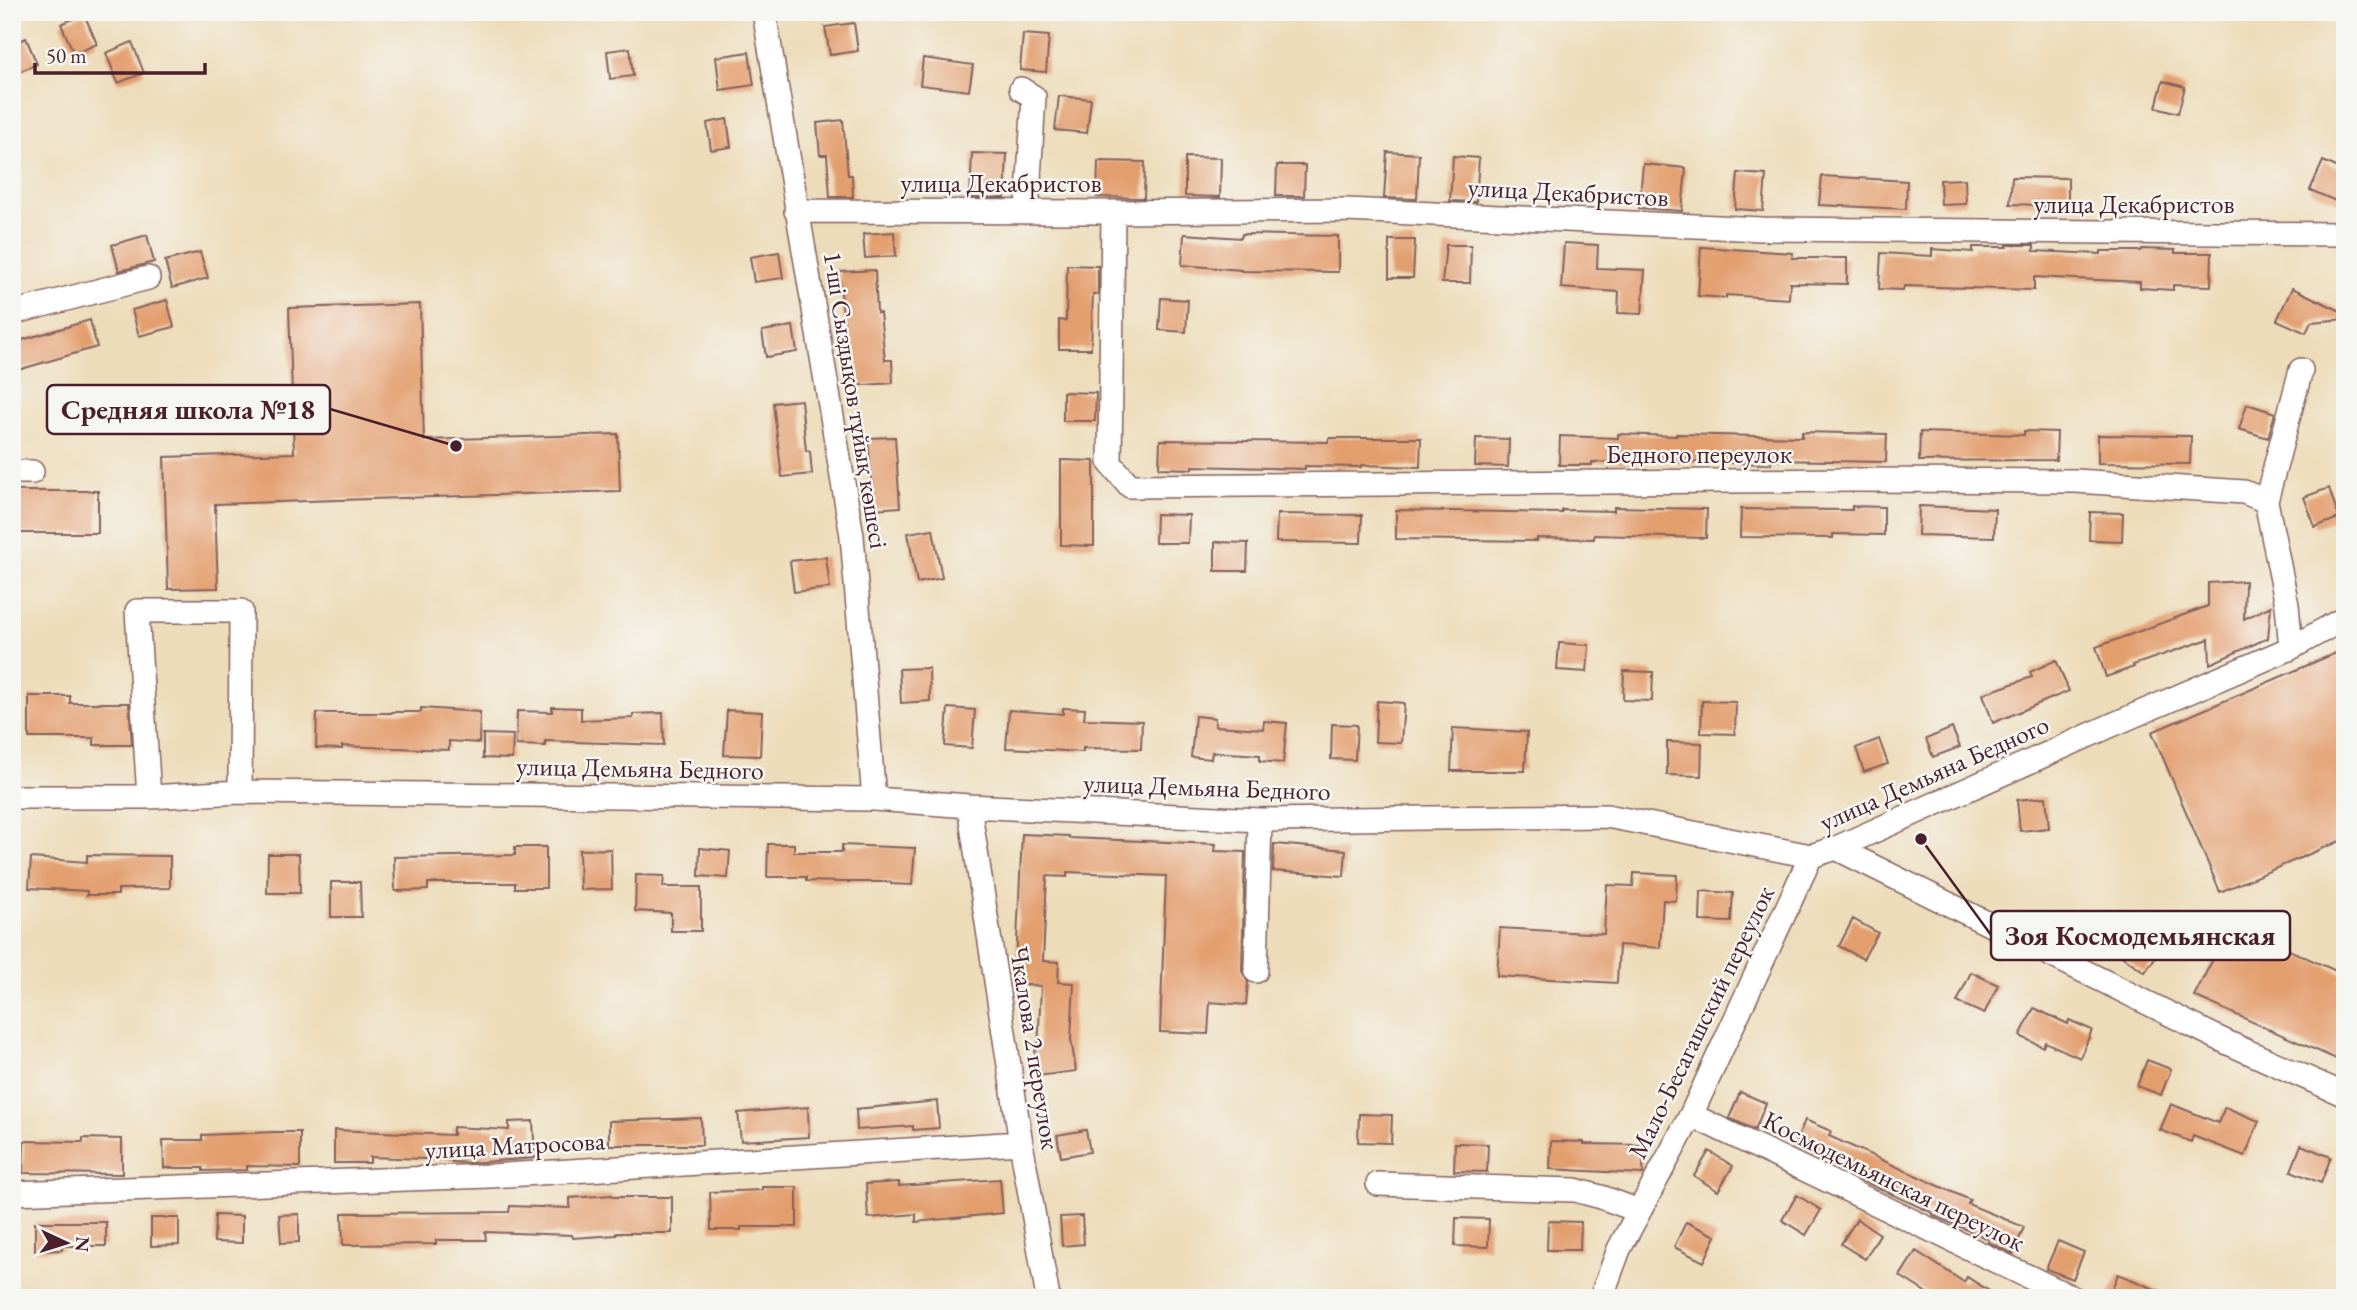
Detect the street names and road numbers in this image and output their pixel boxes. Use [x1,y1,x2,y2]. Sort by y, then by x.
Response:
street label: улица Декабристов [900,166,1102,200]
street label: улица Декабристов [1467,170,1669,214]
street label: улица Декабристов [2033,187,2235,221]
street label: 1-ші Сыздықов тұйық көшесі [816,249,896,551]
street label: Бедного переулок [1606,437,1793,471]
street label: улица Демьяна Бедного [1814,707,2054,839]
street label: улица Демьяна Бедного [516,749,764,787]
street label: улица Демьяна Бедного [1083,766,1331,808]
street label: Мало-Бесагашский переулок [1620,879,1782,1164]
street label: Чкалова 2 переулок [1002,944,1068,1153]
street label: Космодемьянская переулок [1757,1103,2031,1259]
street label: улица Матросова [424,1123,607,1167]

